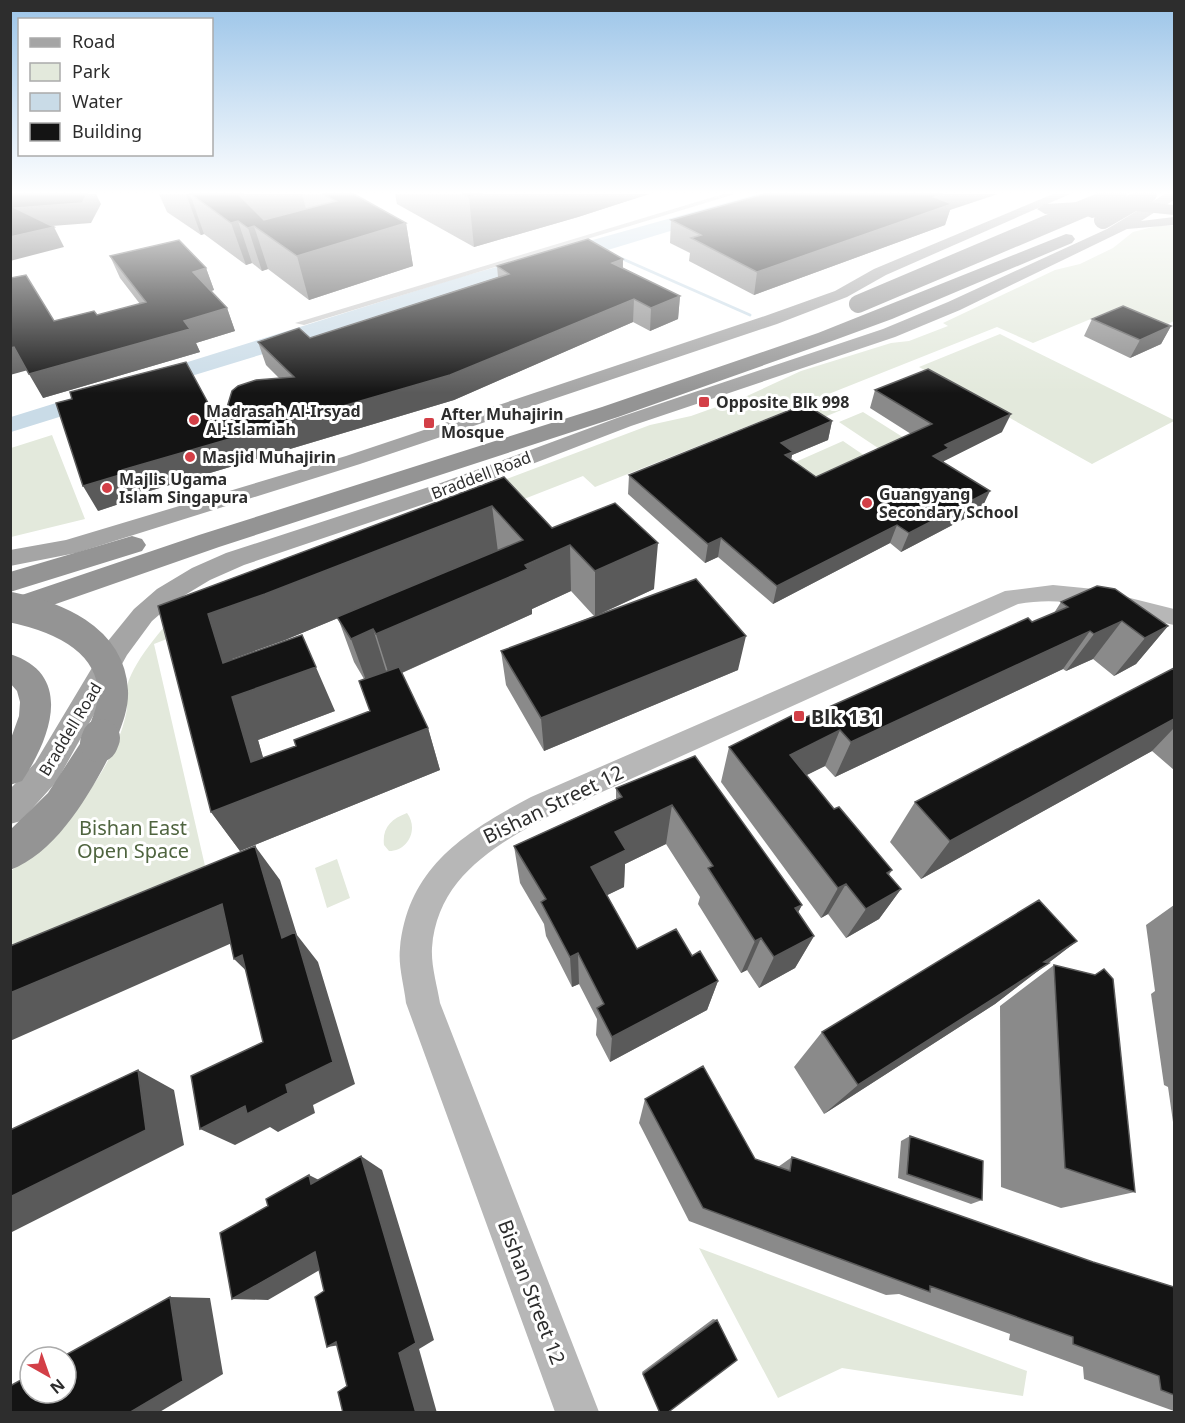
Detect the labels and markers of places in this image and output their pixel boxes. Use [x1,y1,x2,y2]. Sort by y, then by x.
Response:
place label: Opposite Blk 998 [716,391,849,413]
marker: Opposite Blk 998 [697,395,711,409]
place label: Madrasah Al-Irsyad Al-Islamiah [206,400,361,440]
place label: After Muhajirin Mosque [441,403,563,443]
marker: Madrasah Al-Irsyad Al-Islamiah [187,413,201,427]
marker: After Muhajirin Mosque [422,416,436,430]
place label: Masjid Muhajirin [202,446,336,468]
marker: Masjid Muhajirin [183,450,197,464]
place label: Majlis Ugama Islam Singapura [119,468,248,508]
marker: Majlis Ugama Islam Singapura [100,481,114,495]
place label: Guangyang Secondary School [879,483,1018,523]
marker: Guangyang Secondary School [860,496,874,510]
place label: Blk 131 [811,703,882,730]
marker: Blk 131 [792,709,806,723]

